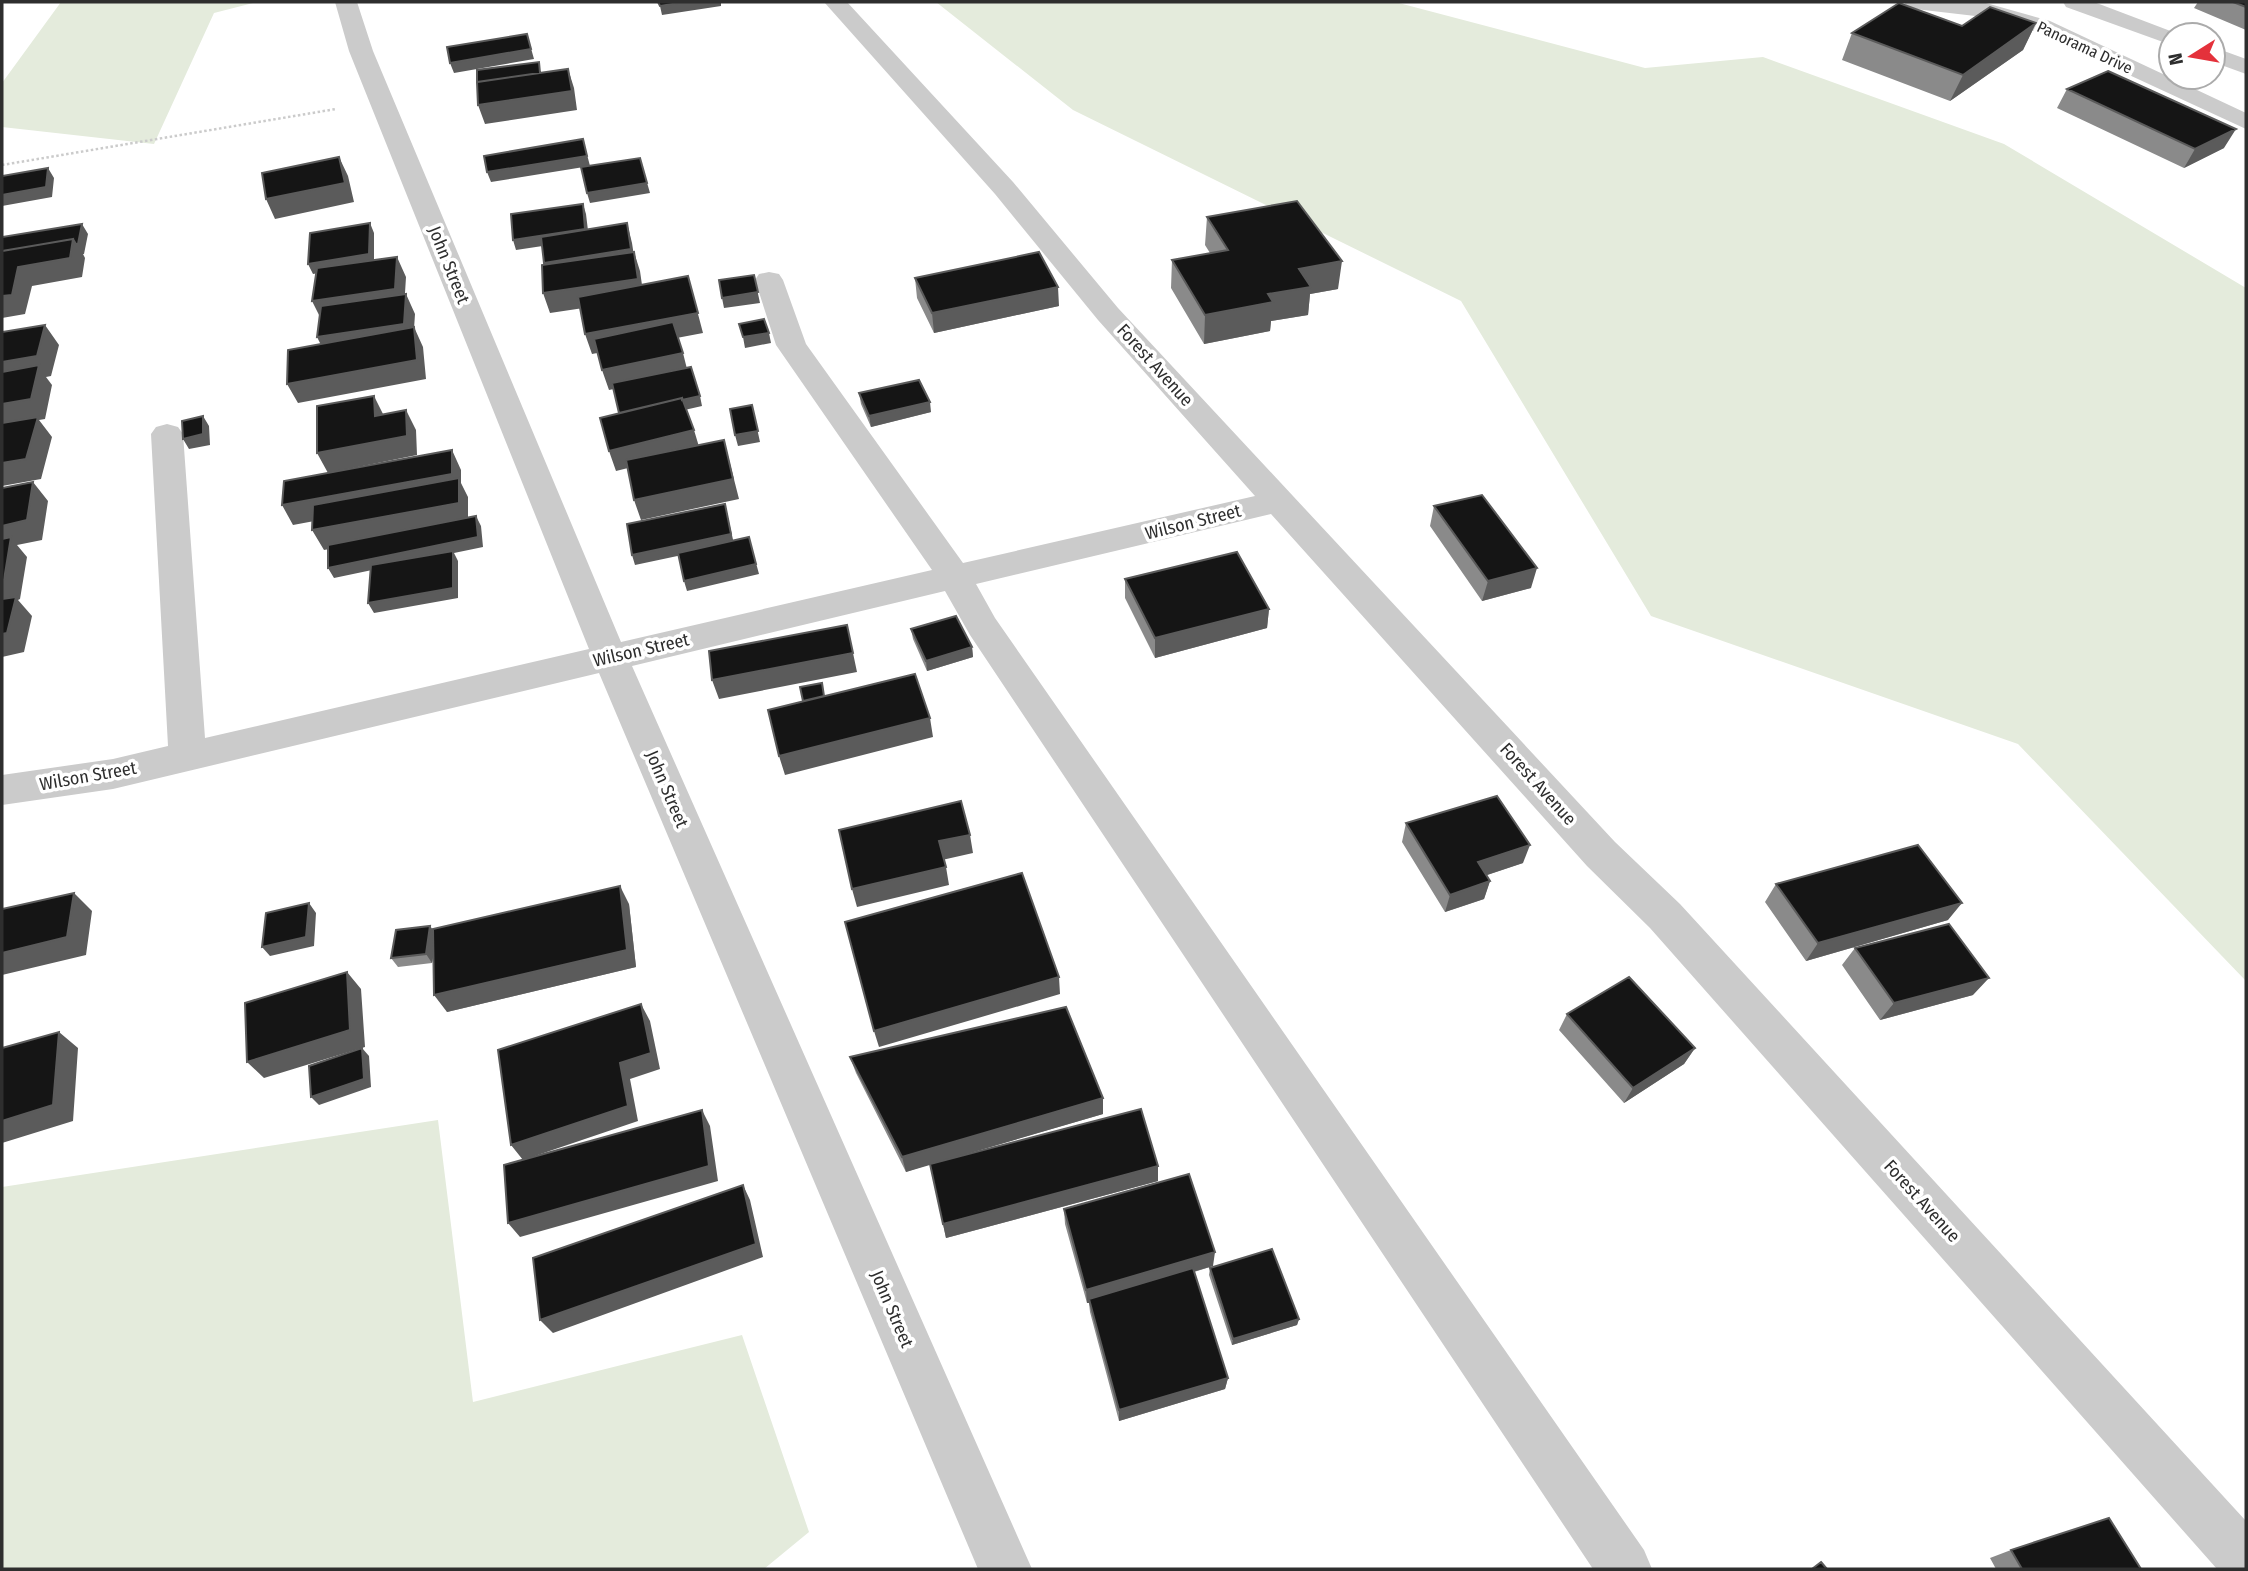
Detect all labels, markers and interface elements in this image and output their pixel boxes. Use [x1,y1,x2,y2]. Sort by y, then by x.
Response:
street label: Panorama Drive [2034,17,2136,78]
north arrow [2157,21,2227,91]
text: N [2163,51,2188,67]
street label: John Street [423,223,475,307]
street label: Forest Avenue [1112,319,1198,411]
street label: Wilson Street [1143,499,1243,545]
street label: Wilson Street [591,628,691,672]
street label: Forest Avenue [1495,738,1581,830]
street label: John Street [641,747,693,831]
street label: Wilson Street [38,757,138,795]
street label: Forest Avenue [1879,1155,1965,1247]
street label: John Street [866,1267,918,1351]

